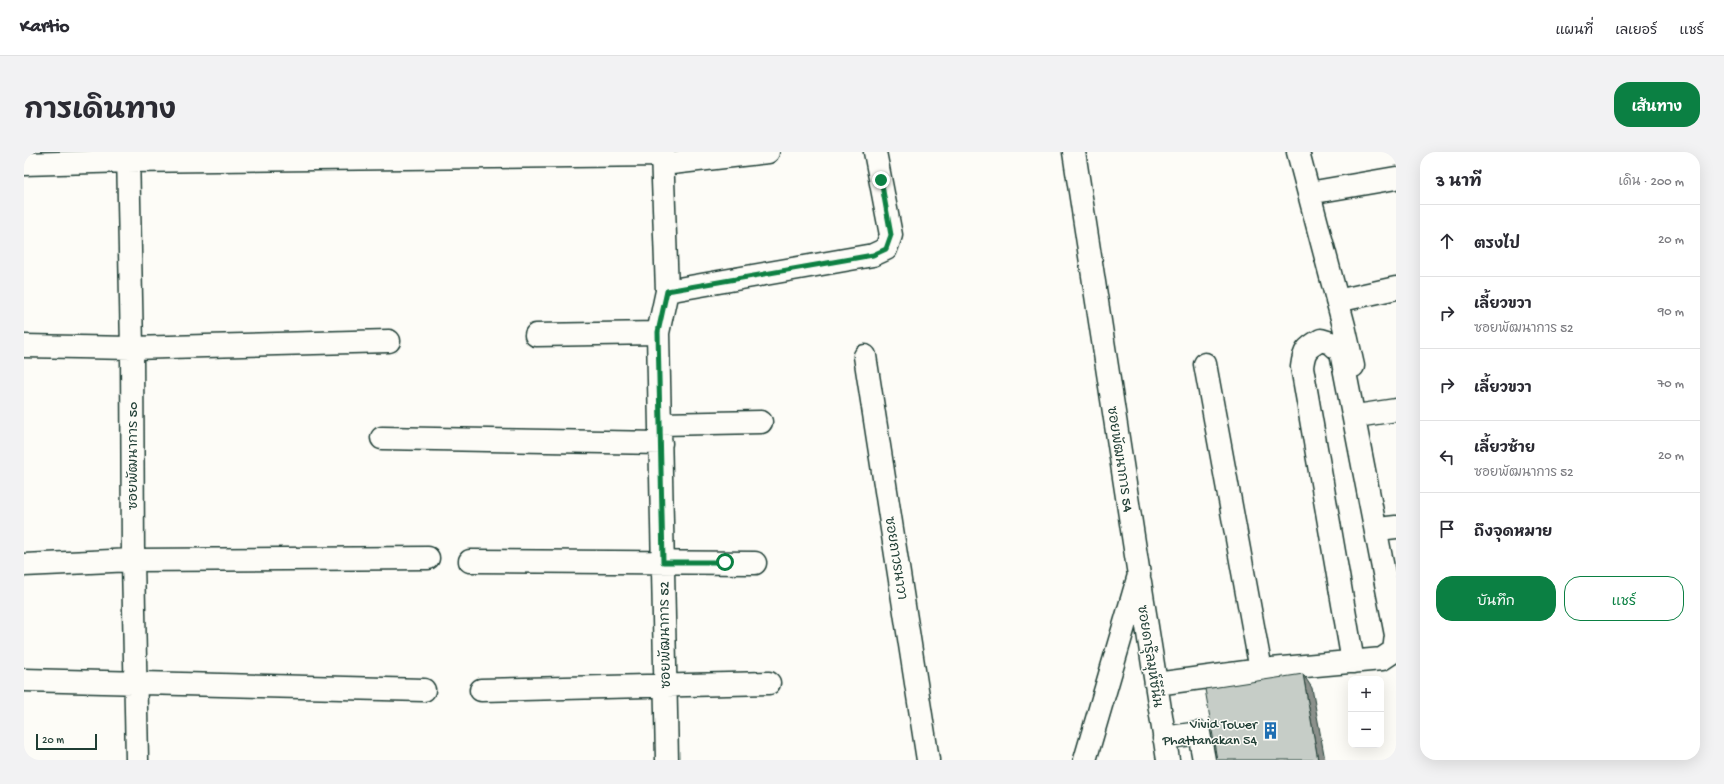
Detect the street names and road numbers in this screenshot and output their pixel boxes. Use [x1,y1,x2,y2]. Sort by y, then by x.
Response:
street label: ซอยพัฒนาการ 50 [125,402,143,510]
street label: ซอยพัฒนาการ 54 [1102,405,1136,514]
street label: ซอยถาวรนาวา [880,516,910,601]
street label: ซอยพัฒนาการ 52 [656,581,676,689]
street label: ซอยดารุ๊ลมุห์ซีนีน [1132,604,1168,709]

